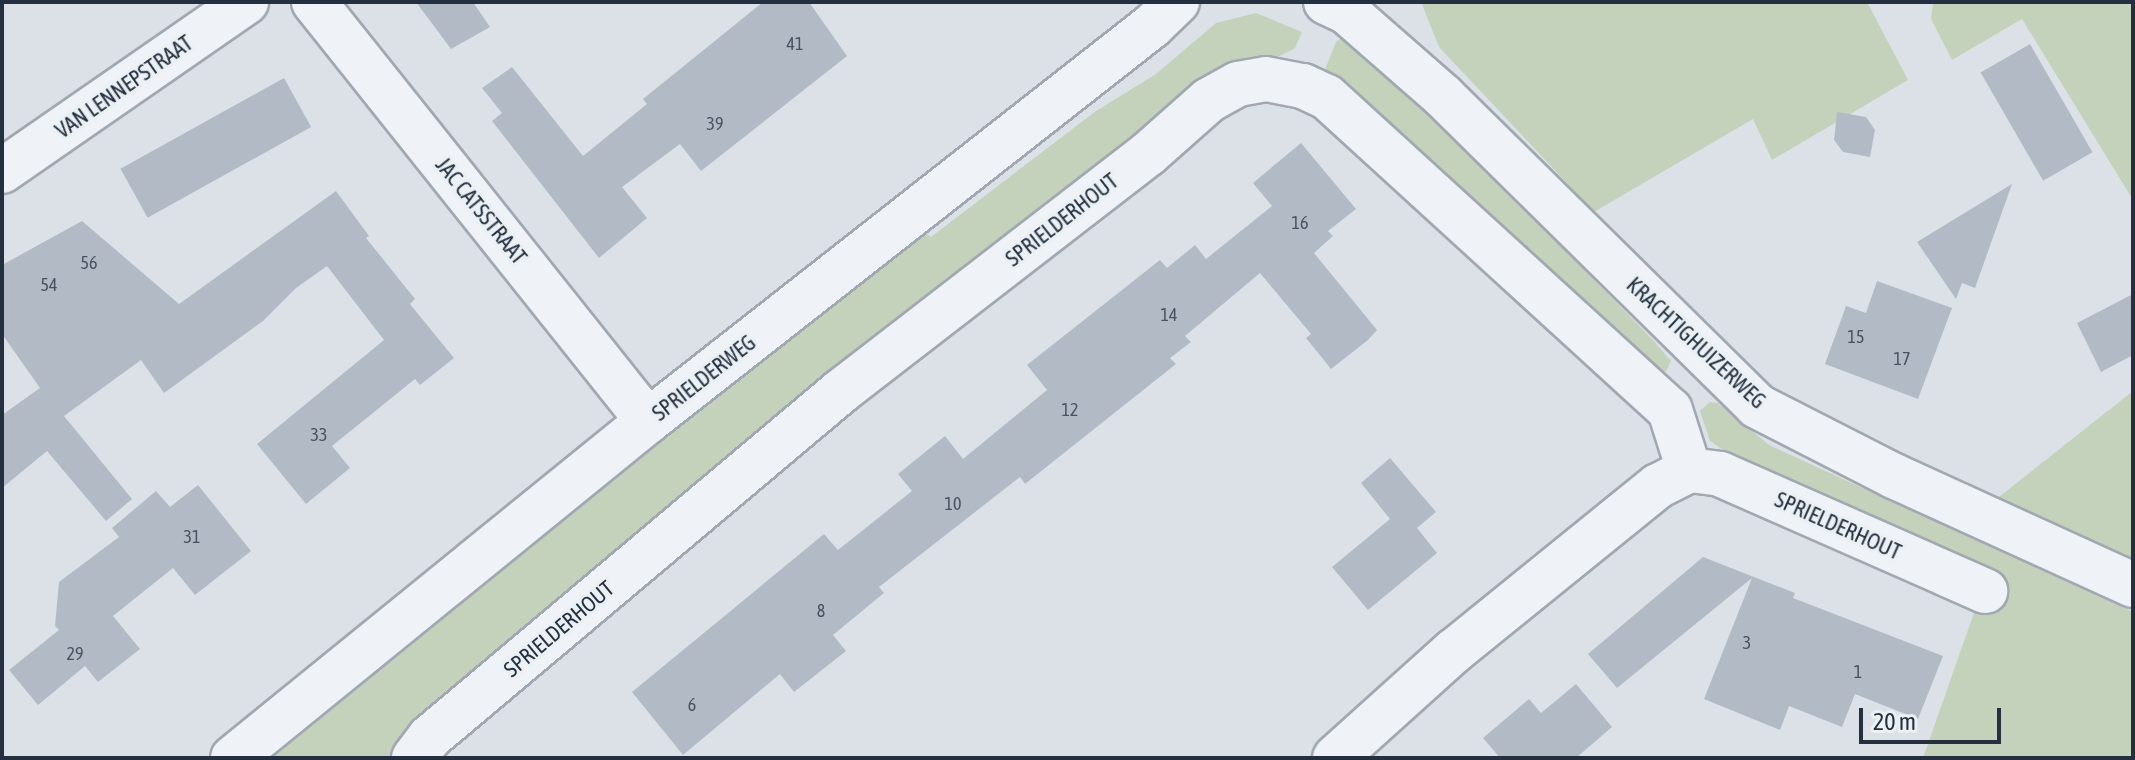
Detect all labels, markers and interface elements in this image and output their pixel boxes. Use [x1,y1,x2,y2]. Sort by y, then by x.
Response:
street label: VAN LENNEPSTRAAT [50,30,198,144]
house number: 41 [787,33,803,55]
house number: 39 [707,113,723,135]
street label: JAC CATSSTRAAT [430,152,532,270]
street label: SPRIELDERHOUT [1000,168,1124,272]
house number: 16 [1292,212,1308,234]
house number: 56 [81,252,97,274]
street label: KRACHTIGHUIZERWEG [1621,272,1771,414]
house number: 54 [41,274,57,296]
house number: 14 [1161,304,1177,326]
house number: 15 [1848,326,1864,348]
street label: SPRIELDERWEG [647,329,761,427]
house number: 17 [1894,348,1910,370]
house number: 12 [1062,399,1078,421]
house number: 33 [311,424,327,446]
street label: SPRIELDERHOUT [1771,486,1905,566]
house number: 10 [945,493,961,515]
house number: 31 [184,526,200,548]
street label: SPRIELDERHOUT [499,575,619,683]
house number: 8 [817,600,825,622]
house number: 3 [1743,632,1751,654]
house number: 29 [67,643,83,665]
house number: 1 [1854,661,1862,683]
scale bar [1863,692,2005,742]
house number: 6 [688,694,696,716]
text: 20 m [1873,708,1916,735]

